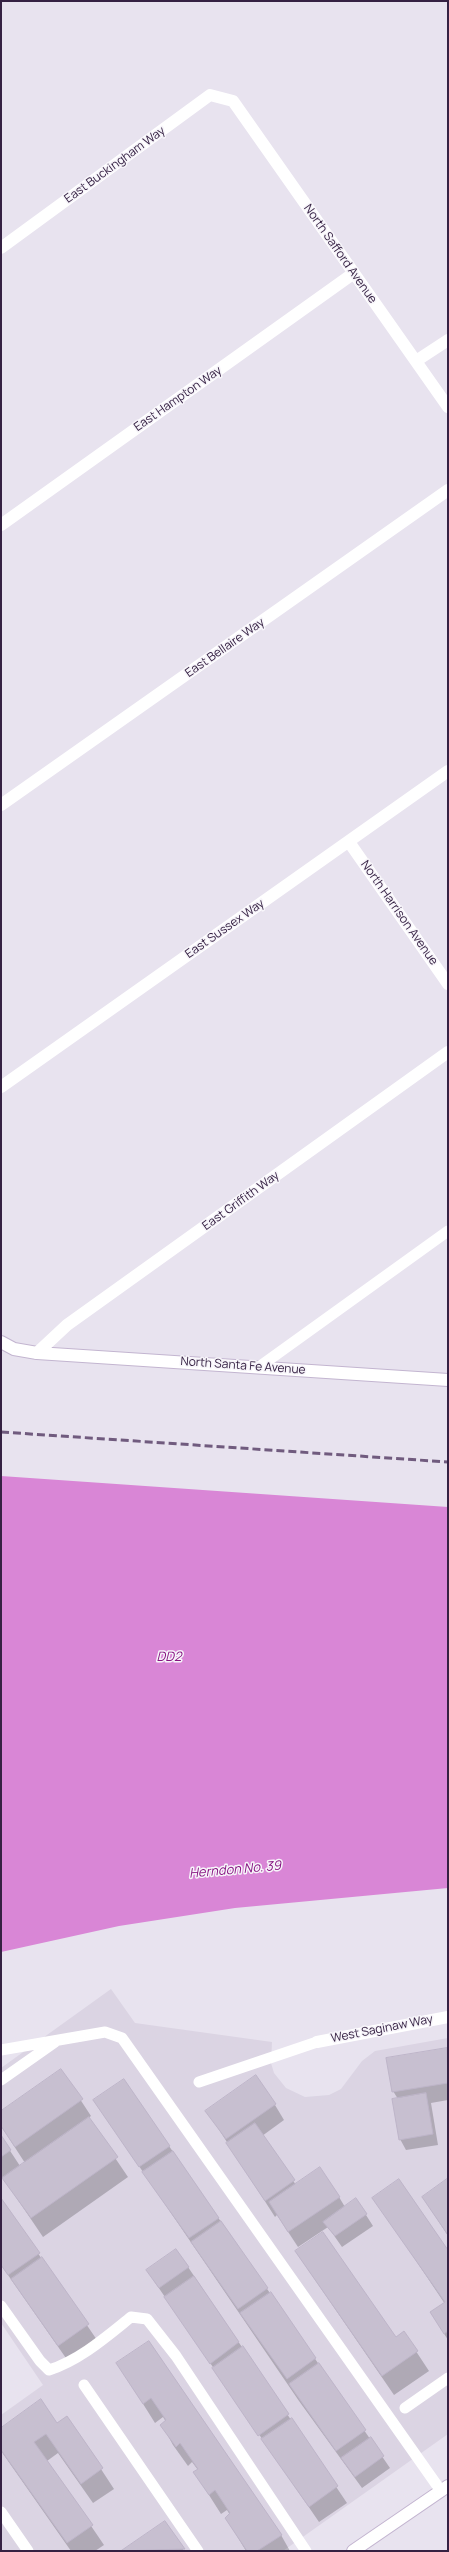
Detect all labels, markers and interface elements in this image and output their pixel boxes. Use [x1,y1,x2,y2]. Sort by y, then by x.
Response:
street label: East Buckingham Way [62,124,168,206]
street label: North Safford Avenue [300,202,380,306]
street label: East Hampton Way [131,363,225,435]
street label: East Bellaire Way [183,615,267,681]
street label: North Harrison Avenue [357,858,441,968]
street label: East Sussex Way [183,896,267,962]
street label: East Griffith Way [200,1168,282,1234]
street label: North Santa Fe Avenue [180,1354,306,1378]
water label: DD2 [157,1649,181,1665]
water label: Herndon No. 39 [188,1858,282,1882]
street label: West Saginaw Way [330,2012,434,2046]

